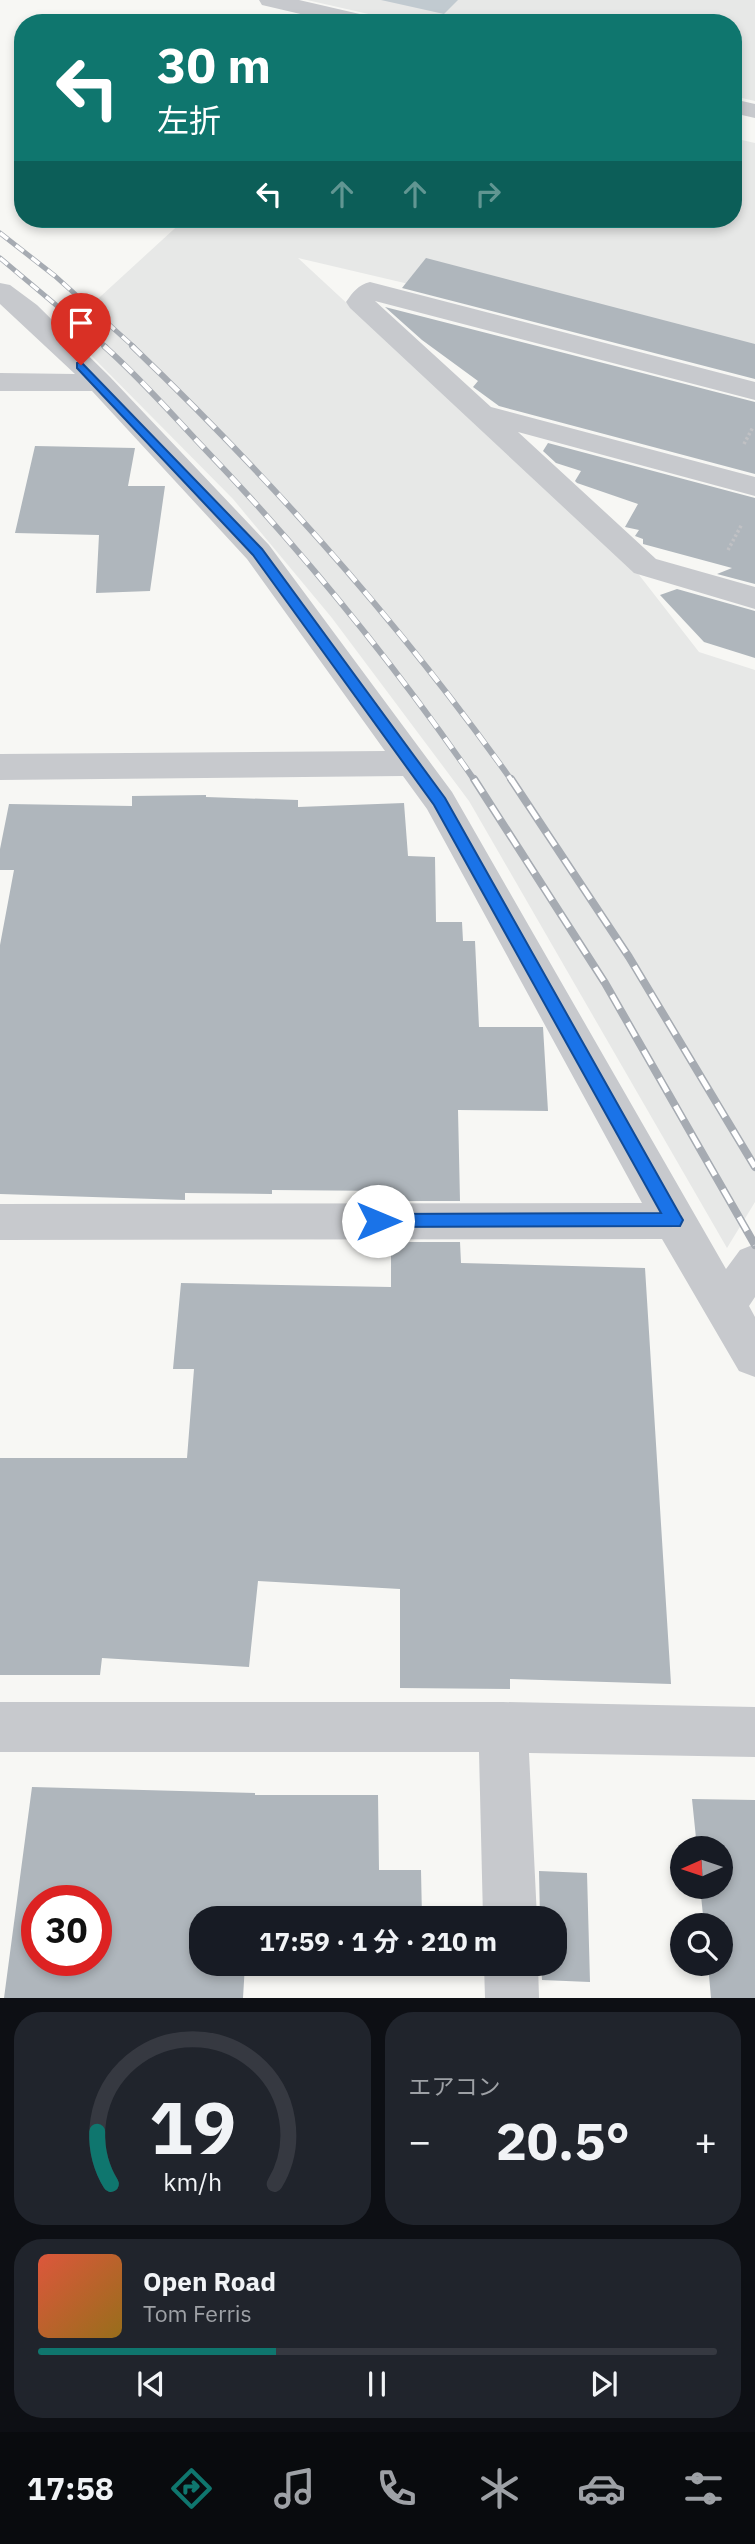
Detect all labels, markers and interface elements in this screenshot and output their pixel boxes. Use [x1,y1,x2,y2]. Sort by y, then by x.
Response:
text: 30 m [157,33,271,96]
icon: left [42,42,133,133]
text: 左折 [157,99,221,141]
icon: left [250,175,288,213]
icon: ahead [323,175,361,213]
icon: ahead [396,175,434,213]
icon: right [469,175,507,213]
pin [51,293,111,365]
icon: arrive [62,304,100,342]
position arrow [341,1184,415,1258]
north arrow [670,1836,733,1899]
map controls [670,1836,733,1976]
speed limit sign: 30 [21,1885,112,1976]
button: search [670,1913,733,1976]
text: 17:59 · 1 分 · 210 m [259,1924,497,1958]
text: エアコン [409,2071,501,2101]
text: 19 [149,2080,236,2175]
text: 20.5° [496,2107,630,2174]
text: − [409,2116,431,2165]
text: + [694,2116,717,2165]
text: km/h [163,2165,222,2198]
text: Open Road [143,2264,276,2298]
text: Tom Ferris [143,2298,252,2328]
icon: previous [132,2365,170,2403]
icon: pause [358,2365,396,2403]
icon: next [585,2365,623,2403]
icon: directions [167,2464,216,2513]
icon: music [270,2464,319,2513]
icon: phone [372,2464,421,2513]
icon: climate [475,2464,524,2513]
icon: car [577,2464,626,2513]
icon: filters [679,2464,728,2513]
text: 17:58 [27,2467,114,2509]

